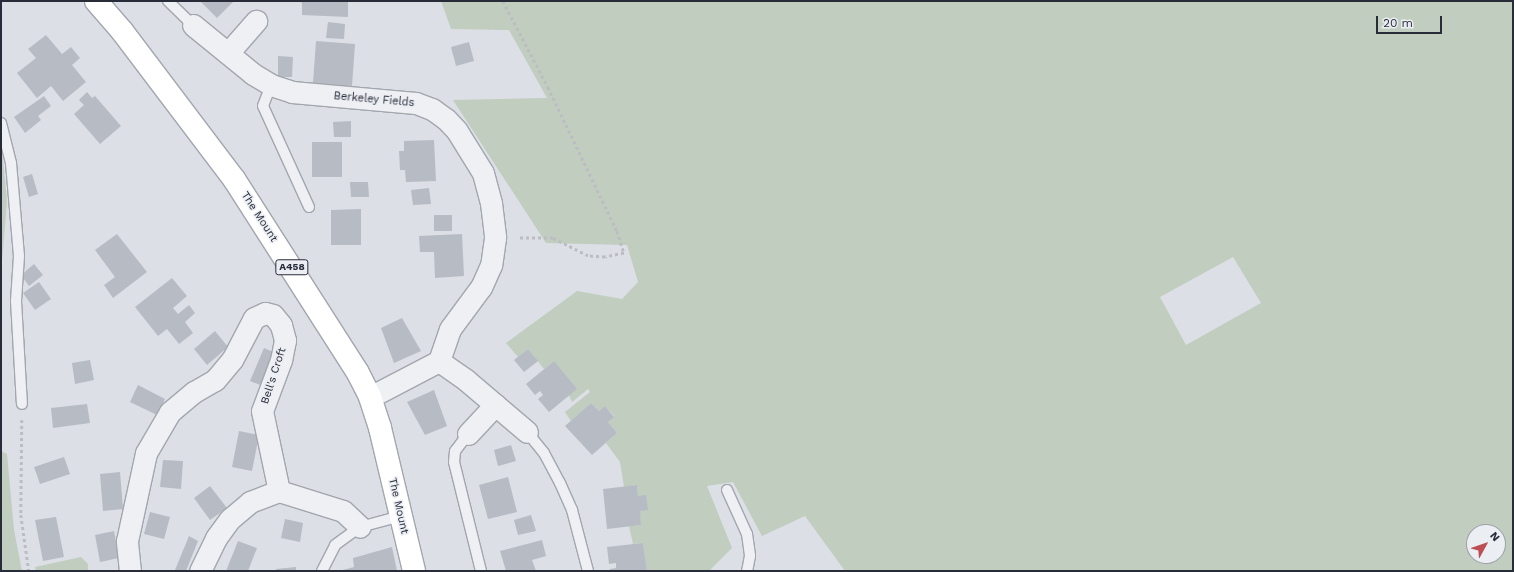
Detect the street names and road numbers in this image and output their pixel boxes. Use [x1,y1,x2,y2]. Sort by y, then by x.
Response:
street label: Berkeley Fields [333,90,415,110]
street label: The Mount [238,189,280,245]
road number: A458 [275,259,309,275]
street label: Bell's Croft [259,346,289,406]
street label: The Mount [385,477,411,535]

